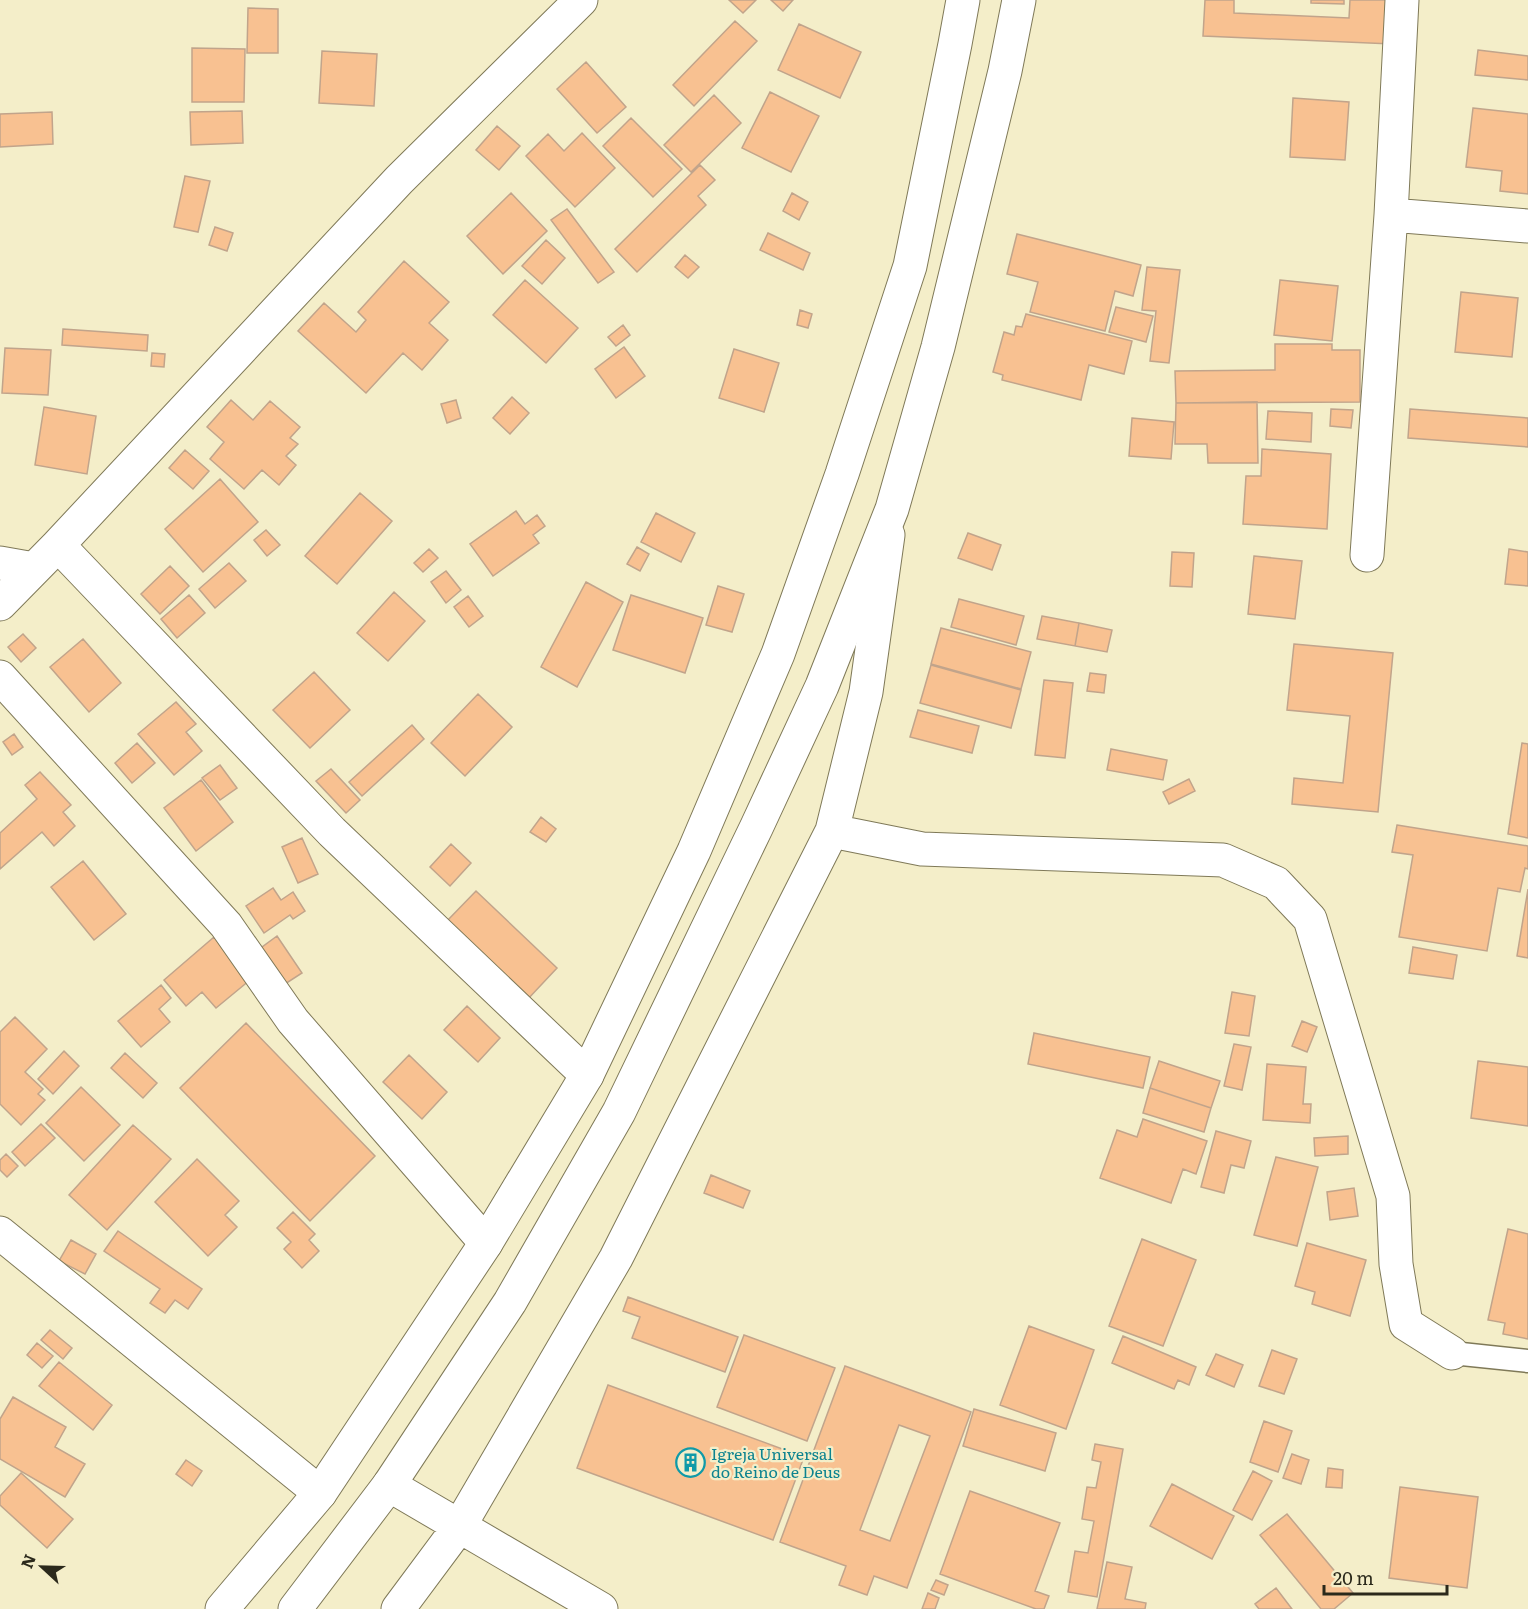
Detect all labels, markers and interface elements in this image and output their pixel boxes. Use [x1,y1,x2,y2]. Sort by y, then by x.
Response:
place label: Igreja Universal do Reino de Deus [711,1441,840,1483]
building icon: Igreja Universal do Reino de Deus [674,1447,706,1479]
north arrow [12,1537,72,1597]
text: N [14,1550,41,1572]
scale bar [1324,1558,1447,1596]
text: 20 m [1333,1564,1374,1591]

